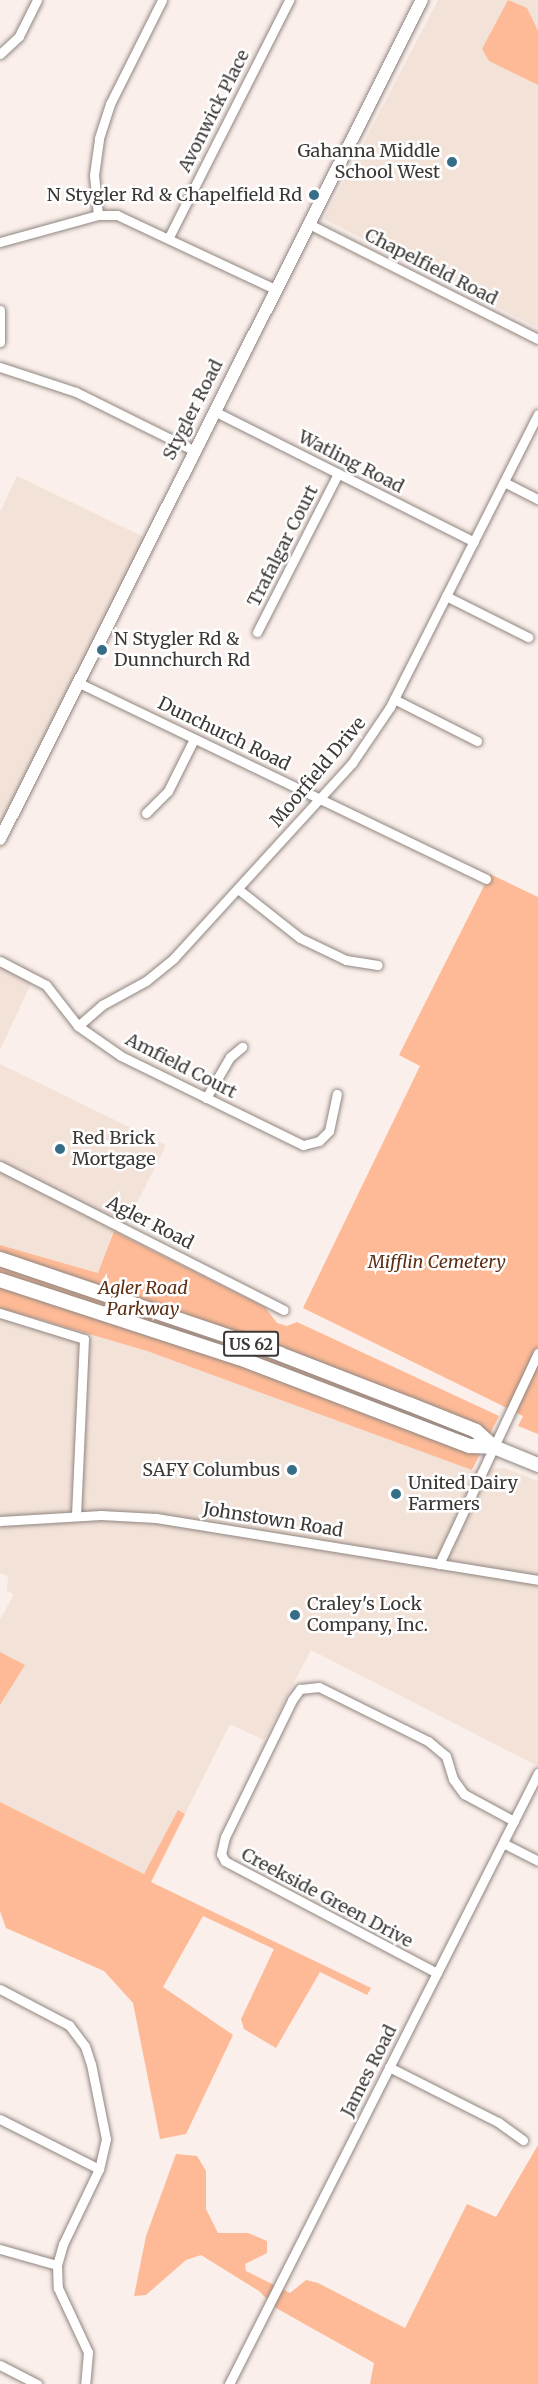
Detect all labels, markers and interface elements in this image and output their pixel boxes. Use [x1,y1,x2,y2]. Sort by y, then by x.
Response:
street label: Avonwick Place [174,46,254,176]
place label: Gahanna Middle School West [298,141,440,184]
marker: Gahanna Middle School West [445,155,459,169]
place label: N Stygler Rd & Chapelfield Rd [47,184,302,206]
marker: N Stygler Rd & Chapelfield Rd [307,188,321,202]
street label: Chapelfield Road [361,224,501,310]
street label: Stygler Road [158,356,228,464]
street label: Watling Road [295,426,407,498]
street label: Trafalgar Court [243,482,323,610]
place label: N Stygler Rd & Dunnchurch Rd [114,629,250,672]
marker: N Stygler Rd & Dunnchurch Rd [95,643,109,657]
street label: Dunchurch Road [154,693,294,775]
street label: Moorfield Drive [266,713,370,831]
street label: Amfield Court [122,1029,240,1103]
place label: Red Brick Mortgage [72,1128,156,1170]
marker: Red Brick Mortgage [53,1142,67,1156]
street label: Agler Road [103,1192,197,1254]
park label: Mifflin Cemetery [368,1251,506,1273]
park label: Agler Road Parkway [98,1278,188,1320]
road number: US 62 [222,1331,280,1357]
place label: SAFY Columbus [142,1459,280,1481]
marker: SAFY Columbus [285,1463,299,1477]
place label: United Dairy Farmers [408,1473,518,1516]
marker: United Dairy Farmers [389,1487,403,1501]
street label: Johnstown Road [201,1498,345,1542]
place label: Craley's Lock Company, Inc. [307,1594,428,1636]
marker: Craley's Lock Company, Inc. [288,1608,302,1622]
street label: Creekside Green Drive [238,1844,416,1952]
street label: James Road [337,2022,401,2120]

